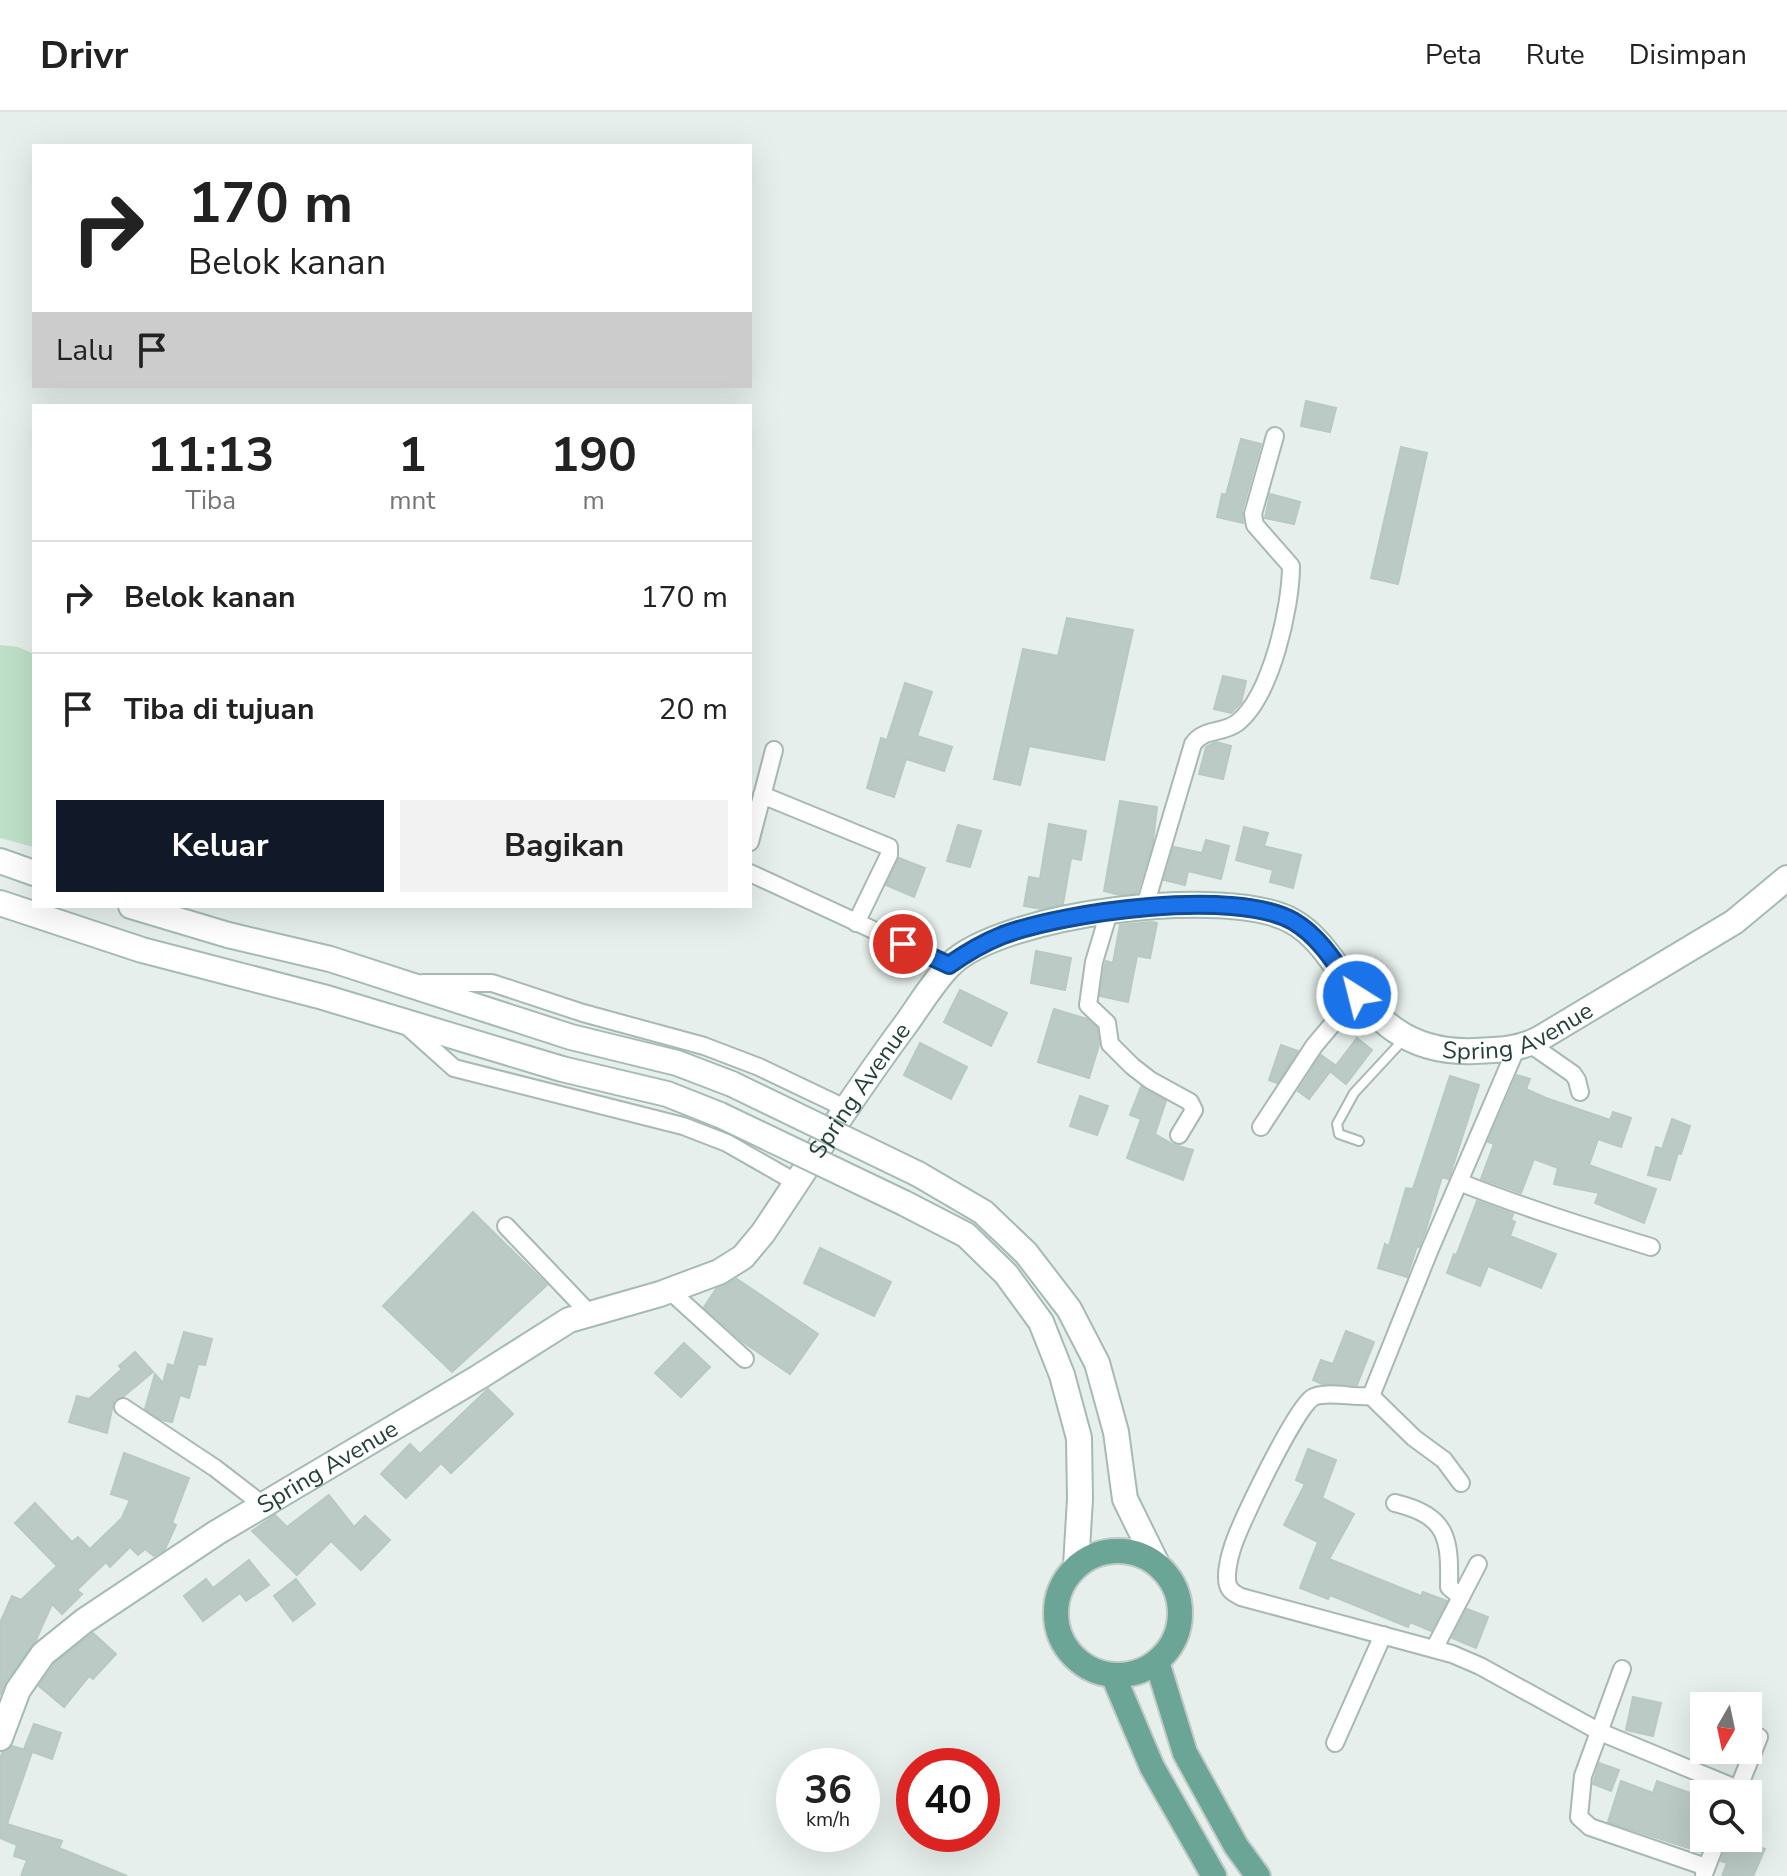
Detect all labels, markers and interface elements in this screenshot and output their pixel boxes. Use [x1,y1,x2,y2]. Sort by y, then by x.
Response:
text: Drivr [40,30,128,81]
text: Peta [1425,36,1482,74]
text: Rute [1526,36,1585,74]
text: Disimpan [1629,36,1747,74]
text: 170 m [188,165,353,242]
icon: right [56,176,160,280]
text: Belok kanan [188,238,386,287]
icon: arrive [130,328,174,372]
text: Lalu [56,330,114,371]
text: 11:13 [147,422,274,488]
text: 1 [398,422,427,488]
text: 190 [550,422,637,488]
text: Tiba [185,483,236,518]
text: mnt [389,483,435,518]
text: m [583,483,605,518]
icon: right [56,575,100,619]
text: Belok kanan [124,577,296,618]
text: 170 m [641,577,728,618]
icon: arrive [56,687,100,731]
text: Tiba di tujuan [124,689,315,730]
text: 20 m [659,689,728,730]
button: Keluar [56,800,384,892]
button: Bagikan [400,800,728,892]
pin [869,910,937,978]
icon: arrive [881,922,925,966]
position arrow [1315,953,1399,1037]
street label: Spring Avenue [1441,994,1599,1067]
street label: Spring Avenue [801,1016,918,1164]
street label: Spring Avenue [251,1413,404,1521]
north arrow [1690,1692,1762,1764]
map controls [1690,1692,1762,1852]
speed limit sign: 40 [896,1748,1000,1852]
text: 36 [804,1763,852,1817]
button: search [1690,1780,1762,1852]
text: km/h [806,1806,850,1833]

